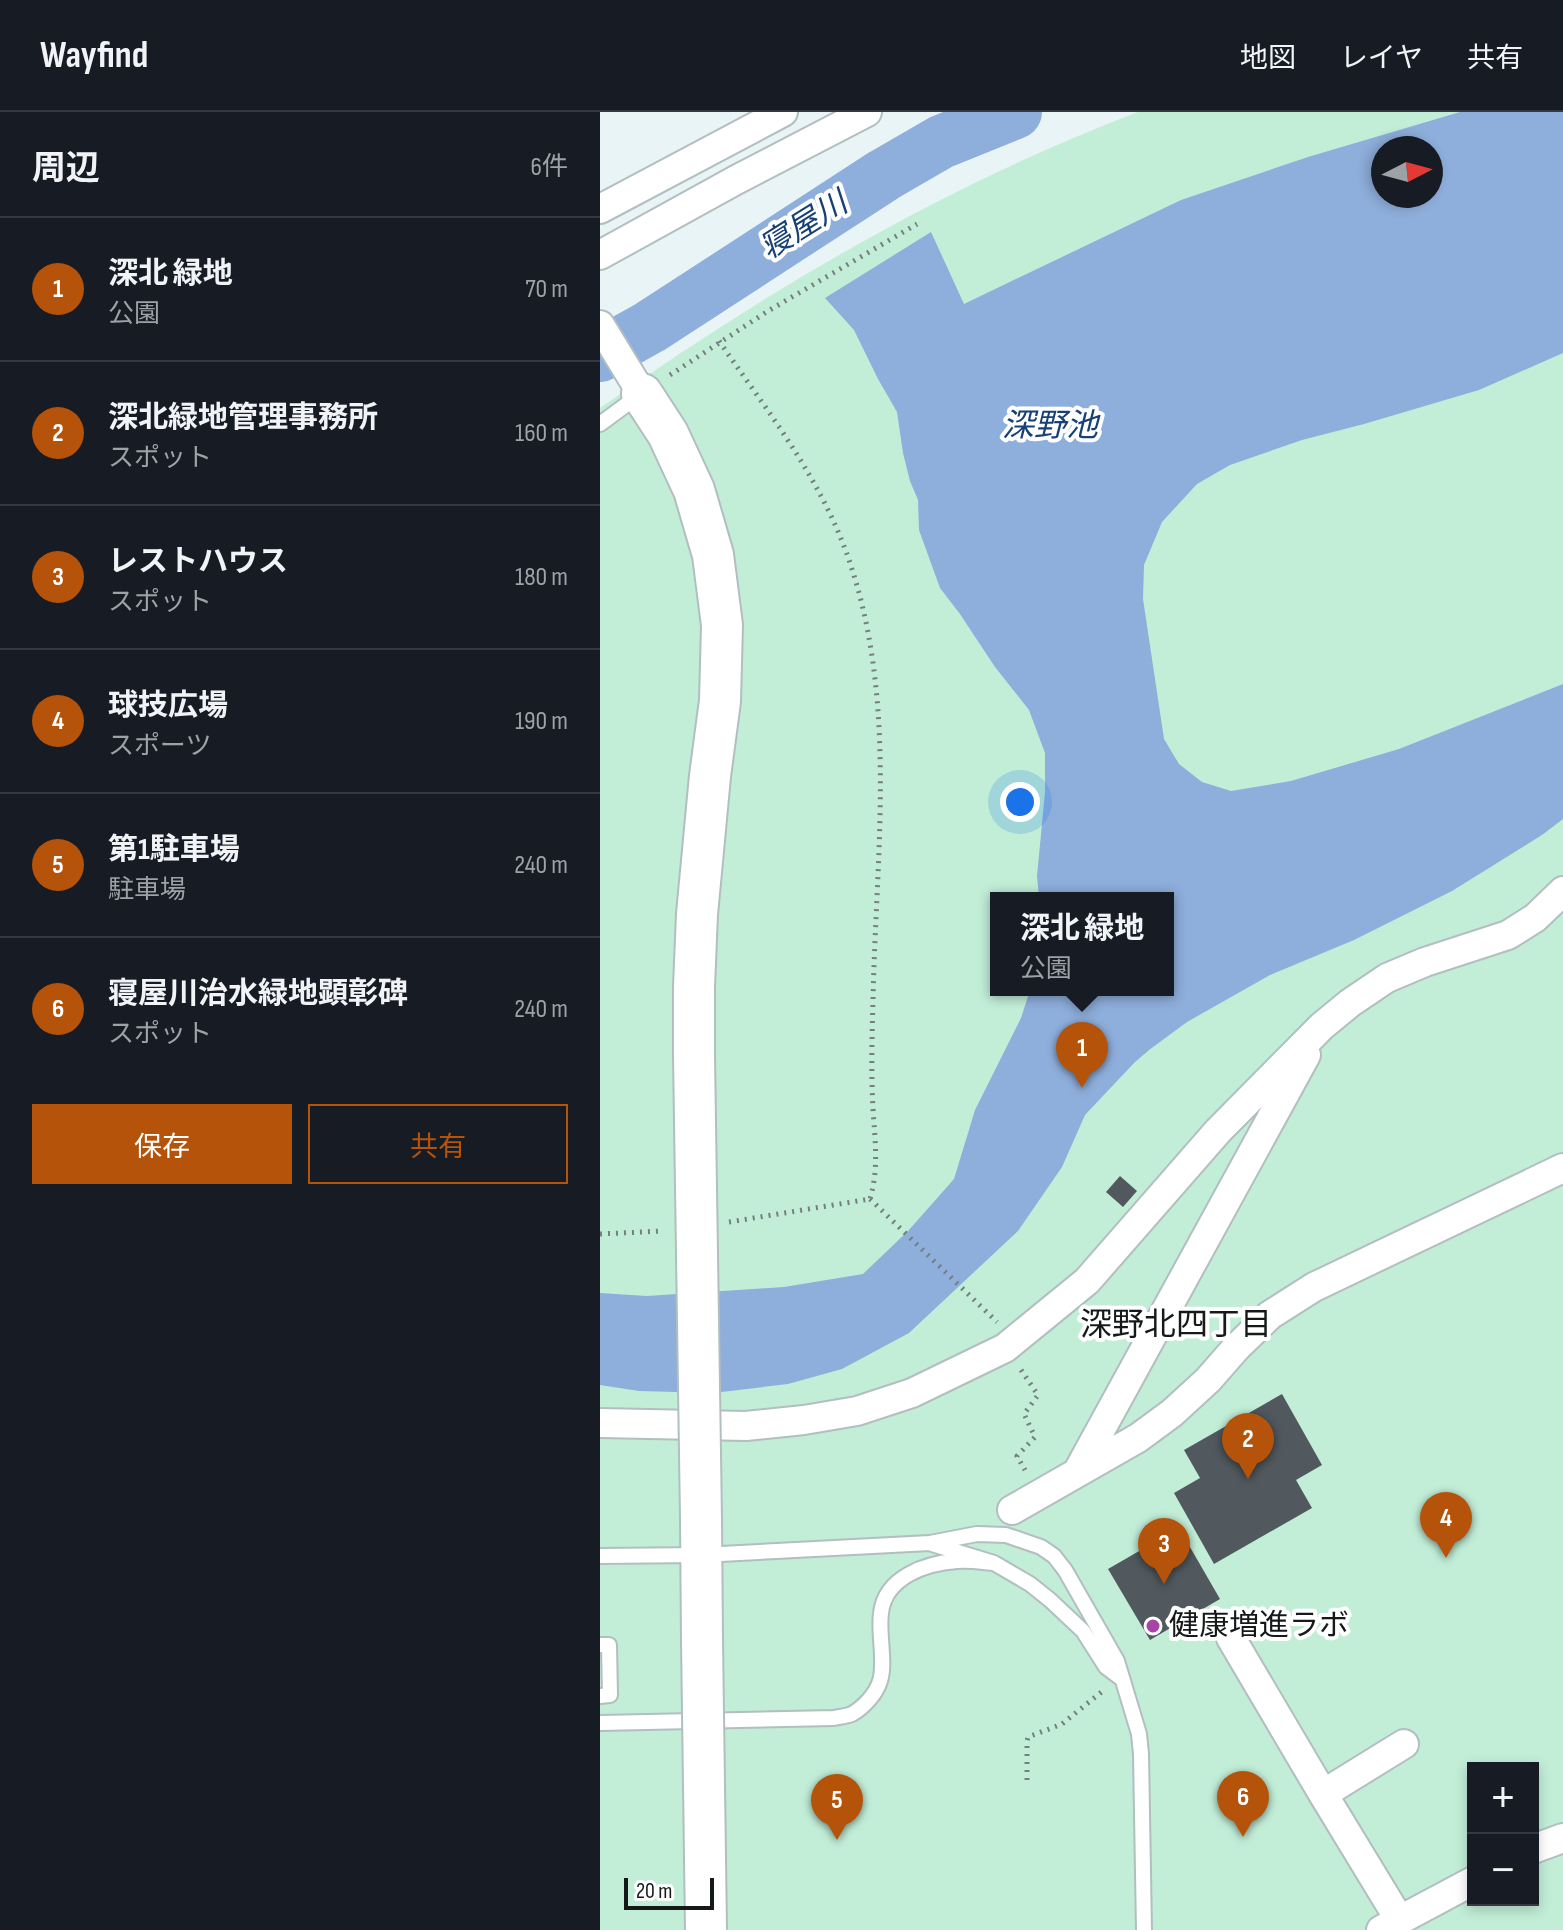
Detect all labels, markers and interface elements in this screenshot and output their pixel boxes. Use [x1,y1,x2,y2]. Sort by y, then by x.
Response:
text: Wayfind [40,33,148,78]
text: 地図 [1240,42,1296,75]
text: レイヤ [1340,42,1423,75]
text: 共有 [1467,42,1523,75]
north arrow [1371,136,1443,208]
text: 周辺 [32,148,100,189]
text: 6件 [531,152,568,183]
water label: 寝屋川 [753,182,858,268]
text: 深北 緑地 [108,256,233,292]
text: 1 [53,274,63,305]
text: 70 m [525,274,568,305]
text: 公園 [108,299,160,330]
text: 深北緑地管理事務所 [108,400,378,436]
water label: 深野池 [1002,407,1101,446]
text: 2 [52,418,64,449]
text: 160 m [515,418,568,449]
text: スポット [108,443,212,474]
text: レストハウス [108,544,288,580]
text: 3 [52,562,64,593]
text: 180 m [515,562,568,593]
text: スポット [108,587,212,618]
text: 球技広場 [108,688,228,724]
text: 4 [52,706,64,737]
text: 190 m [515,706,568,737]
text: スポーツ [108,731,211,762]
your location [1000,782,1040,822]
text: 第1駐車場 [108,832,240,868]
text: 5 [52,850,64,881]
text: 240 m [514,850,568,881]
text: 駐車場 [108,875,186,906]
popup [990,892,1174,996]
text: 深北 緑地 [1020,911,1144,947]
text: 公園 [1020,954,1072,985]
text: 寝屋川治水緑地顕彰碑 [108,976,408,1012]
text: 6 [52,994,64,1025]
text: 240 m [514,994,568,1025]
text: スポット [108,1019,212,1050]
pin: 1 [1056,1022,1108,1088]
button: 保存 [32,1104,292,1184]
button: 共有 [308,1104,568,1184]
district label: 深野北四丁目 [1080,1306,1272,1345]
pin: 2 [1222,1413,1274,1479]
pin: 4 [1420,1492,1472,1558]
pin: 3 [1138,1518,1190,1584]
place label: 健康増進ラボ [1169,1608,1349,1644]
marker: 健康増進ラボ [1144,1617,1162,1635]
map controls [1467,1762,1539,1906]
button: + [1467,1762,1539,1834]
pin: 6 [1217,1771,1269,1837]
pin: 5 [811,1774,863,1840]
button: − [1467,1834,1539,1906]
scale bar [624,1874,714,1910]
text: 20 m [636,1878,673,1905]

